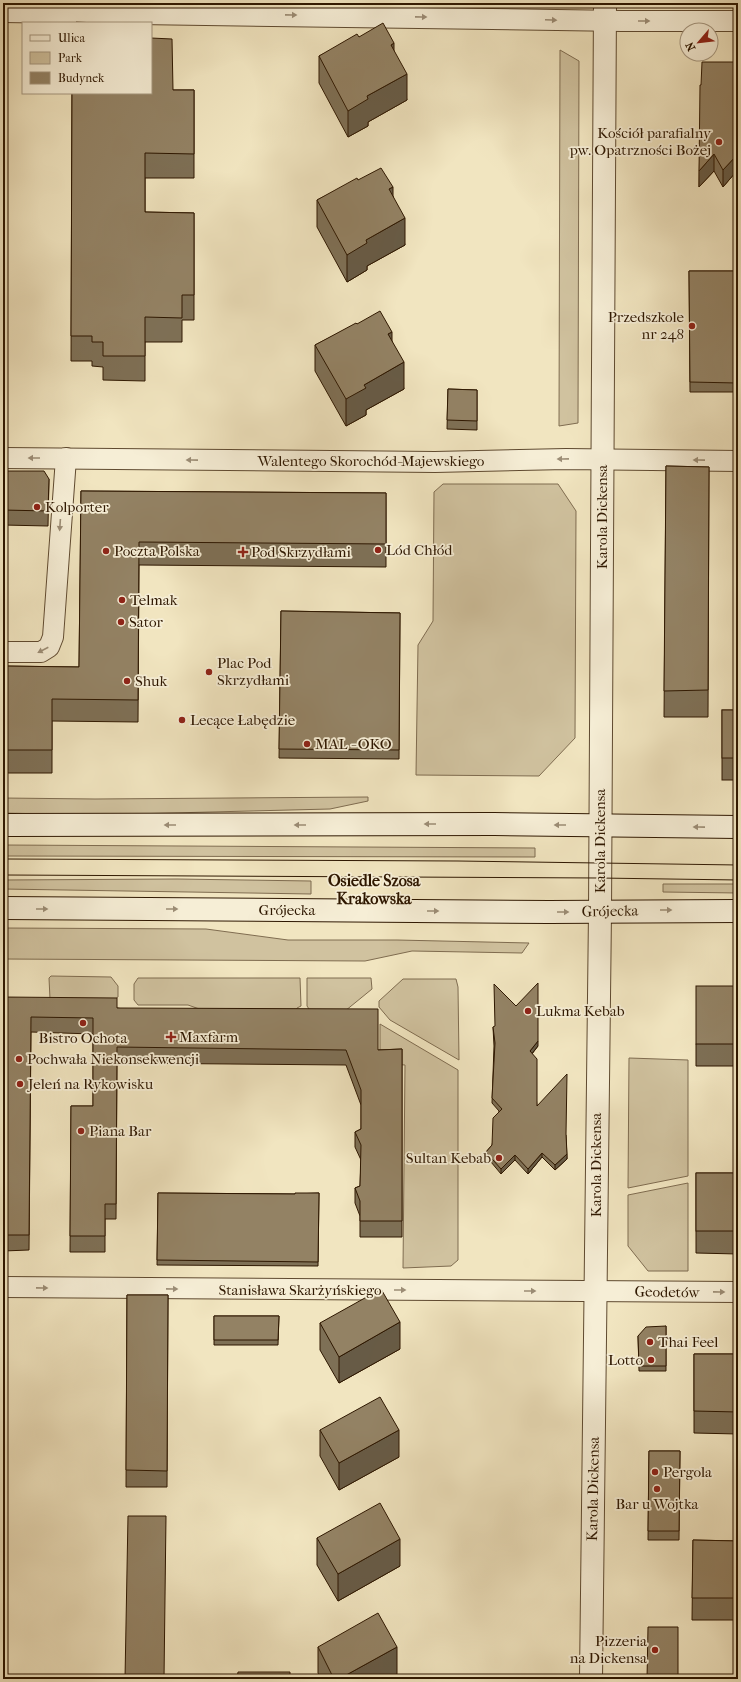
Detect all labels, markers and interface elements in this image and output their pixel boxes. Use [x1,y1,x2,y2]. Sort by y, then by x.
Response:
one-way arrow [285,12,298,18]
one-way arrow [415,14,427,21]
one-way arrow [545,17,558,23]
one-way arrow [638,18,651,24]
legend [22,22,152,94]
north arrow [679,22,719,62]
text: Ulica [58,31,85,45]
text: N [683,39,698,53]
text: Park [58,51,83,65]
text: Budynek [58,71,105,85]
place label: Kościół parafialny pw. Opatrzności Bożej [569,124,712,159]
marker: Kościół parafialny pw. Opatrzności Bożej [714,137,724,147]
place label: Przedszkole nr 248 [608,308,685,343]
marker: Przedszkole nr 248 [687,321,697,331]
street label: Walentego Skorochód-Majewskiego [257,452,485,470]
one-way arrow [27,455,40,461]
one-way arrow [557,456,569,463]
one-way arrow [185,457,198,463]
one-way arrow [693,457,705,464]
street label: Karola Dickensa [593,464,611,569]
place label: Kolporter [45,498,109,516]
marker: Kolporter [32,502,42,512]
one-way arrow [57,519,64,531]
place label: Lód Chłód [386,541,453,559]
place label: Poczta Polska [114,542,201,560]
place label: Pod Skrzydłami [251,543,351,561]
marker: Lód Chłód [373,545,383,555]
marker: Poczta Polska [101,546,111,556]
marker: Pod Skrzydłami [238,547,248,557]
place label: Telmak [130,591,178,609]
marker: Telmak [117,595,127,605]
place label: Sator [129,613,164,631]
marker: Sator [116,617,126,627]
one-way arrow [37,647,48,653]
place label: Plac Pod Skrzydłami [217,654,290,689]
marker: Plac Pod Skrzydłami [204,667,214,677]
place label: Shuk [135,672,167,690]
marker: Shuk [122,676,132,686]
place label: Lecące Łabędzie [190,711,296,729]
marker: Lecące Łabędzie [177,715,187,725]
place label: MAL - OKO [315,735,392,753]
marker: MAL - OKO [302,739,312,749]
street label: Karola Dickensa [591,788,609,893]
one-way arrow [423,821,436,827]
one-way arrow [554,821,566,828]
one-way arrow [163,822,176,828]
one-way arrow [293,822,306,828]
one-way arrow [693,823,705,830]
district label: Osiedle Szosa Krakowska [328,871,421,908]
street label: Grójecka [259,901,316,919]
street label: Grójecka [581,901,640,920]
one-way arrow [36,906,49,912]
one-way arrow [166,906,178,913]
one-way arrow [660,907,673,913]
one-way arrow [427,908,440,914]
one-way arrow [557,909,570,915]
place label: Lukma Kebab [536,1002,625,1020]
marker: Lukma Kebab [523,1006,533,1016]
marker: Bistro Ochota [78,1018,88,1028]
place label: Maxfarm [179,1028,239,1046]
place label: Bistro Ochota [39,1029,128,1047]
marker: Maxfarm [166,1032,176,1042]
place label: Pochwała Niekonsekwencji [27,1050,200,1068]
marker: Pochwała Niekonsekwencji [14,1054,24,1064]
place label: Jeleń na Rykowisku [27,1075,154,1093]
marker: Jeleń na Rykowisku [15,1079,25,1089]
street label: Karola Dickensa [587,1112,605,1217]
place label: Piana Bar [89,1122,152,1140]
marker: Piana Bar [76,1126,86,1136]
place label: Sultan Kebab [406,1149,491,1167]
marker: Sultan Kebab [494,1153,504,1163]
street label: Stanisława Skarżyńskiego [218,1281,382,1299]
street label: Geodetów [634,1282,700,1302]
one-way arrow [36,1285,49,1291]
one-way arrow [166,1286,179,1292]
one-way arrow [394,1287,407,1293]
one-way arrow [524,1288,537,1294]
one-way arrow [713,1289,726,1295]
place label: Thai Feel [658,1333,718,1351]
marker: Thai Feel [645,1337,655,1347]
place label: Lotto [608,1351,643,1369]
marker: Lotto [646,1355,656,1365]
street label: Karola Dickensa [583,1436,603,1541]
place label: Pergola [663,1463,713,1481]
marker: Pergola [650,1467,660,1477]
marker: Bar u Wojtka [652,1484,662,1494]
place label: Bar u Wojtka [615,1495,700,1513]
place label: Pizzeria na Dickensa [570,1632,648,1667]
marker: Pizzeria na Dickensa [650,1645,660,1655]

